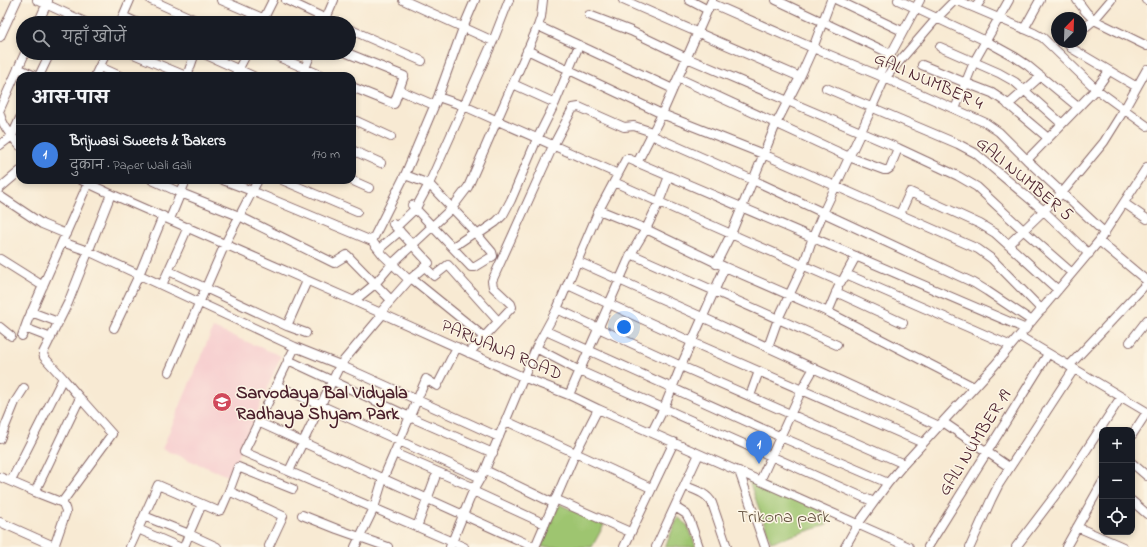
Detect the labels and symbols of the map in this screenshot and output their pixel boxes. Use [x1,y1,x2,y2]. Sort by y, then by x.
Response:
north arrow [1051,12,1087,48]
street label: GALI NUMBER 4 [869,46,987,118]
street label: GALI NUMBER 5 [969,131,1078,228]
street label: PARWANA ROAD [437,314,566,388]
your location [614,317,634,337]
place label: Sarvodaya Bal Vidyala Radhaya Shyam Park [236,381,408,429]
street label: GALI NUMBER 19 [933,384,1019,501]
school or university icon: Sarvodaya Bal Vidyala Radhaya Shyam Park [211,391,233,413]
pin: 1 [746,431,772,464]
park label: Trikona park [738,505,830,531]

